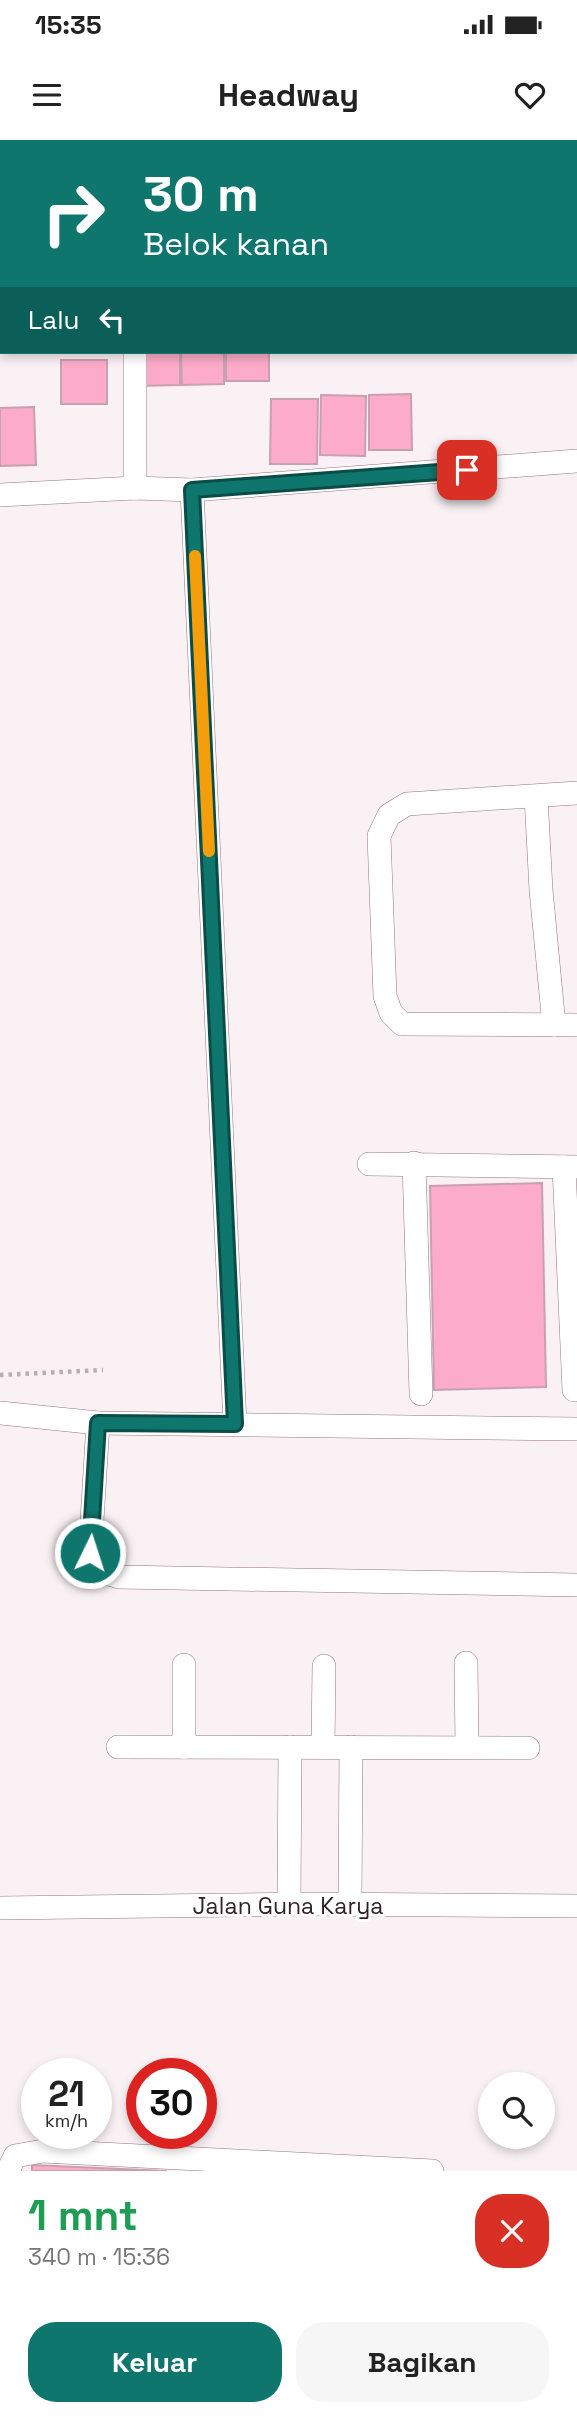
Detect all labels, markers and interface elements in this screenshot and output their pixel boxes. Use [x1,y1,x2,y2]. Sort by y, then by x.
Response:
text: 15:35 [35,8,102,42]
text: Headway [218,75,359,115]
icon: menu [28,76,66,114]
icon: heart [511,76,549,114]
text: 30 m [143,163,259,225]
icon: right [28,168,119,259]
text: Belok kanan [143,224,329,264]
icon: left [93,301,131,339]
text: Lalu [28,303,79,337]
pin [437,440,497,500]
icon: arrive [448,451,486,489]
position arrow [53,1516,127,1590]
street label: Jalan Guna Karya [193,1891,383,1921]
speed limit sign: 30 [126,2058,217,2149]
text: 21 [48,2072,85,2116]
map controls [478,2072,555,2149]
button: search [478,2072,555,2149]
text: km/h [45,2109,88,2132]
text: 1 mnt [28,2189,138,2242]
button: close [475,2194,549,2268]
text: 340 m · 15:36 [28,2242,170,2272]
button: Keluar [28,2322,282,2402]
button: Bagikan [296,2322,549,2402]

